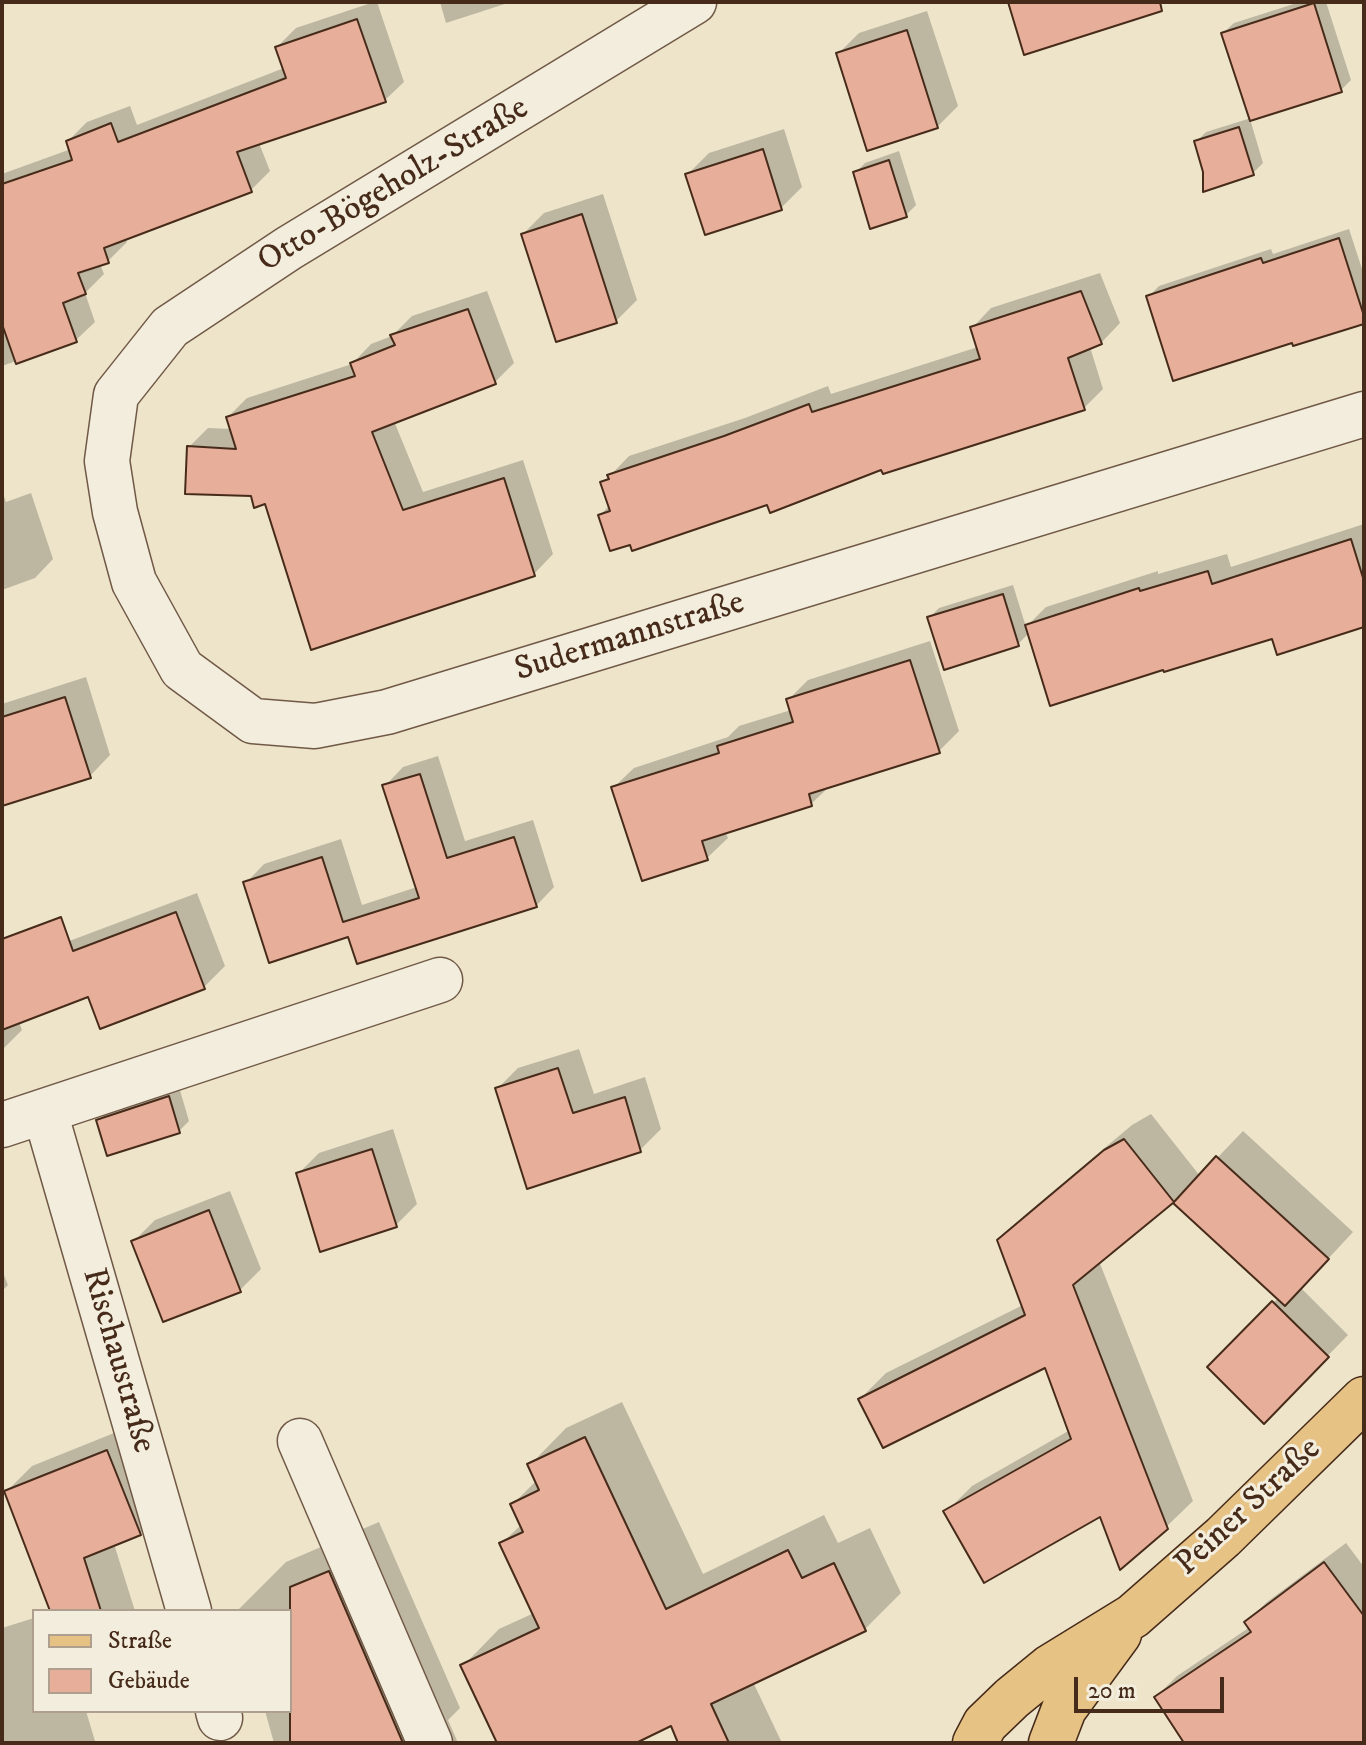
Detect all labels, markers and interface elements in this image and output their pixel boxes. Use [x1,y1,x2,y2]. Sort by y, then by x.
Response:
street label: Otto-Bögeholz-Straße [251,89,537,283]
street label: Sudermannstraße [511,584,749,692]
street label: Rischaustraße [71,1264,163,1458]
street label: Peiner Straße [1168,1430,1330,1586]
legend [32,1609,292,1713]
text: Straße [108,1626,172,1656]
scale bar [1078,1661,1228,1711]
text: Gebäude [108,1666,190,1696]
text: 20 m [1088,1676,1136,1706]

